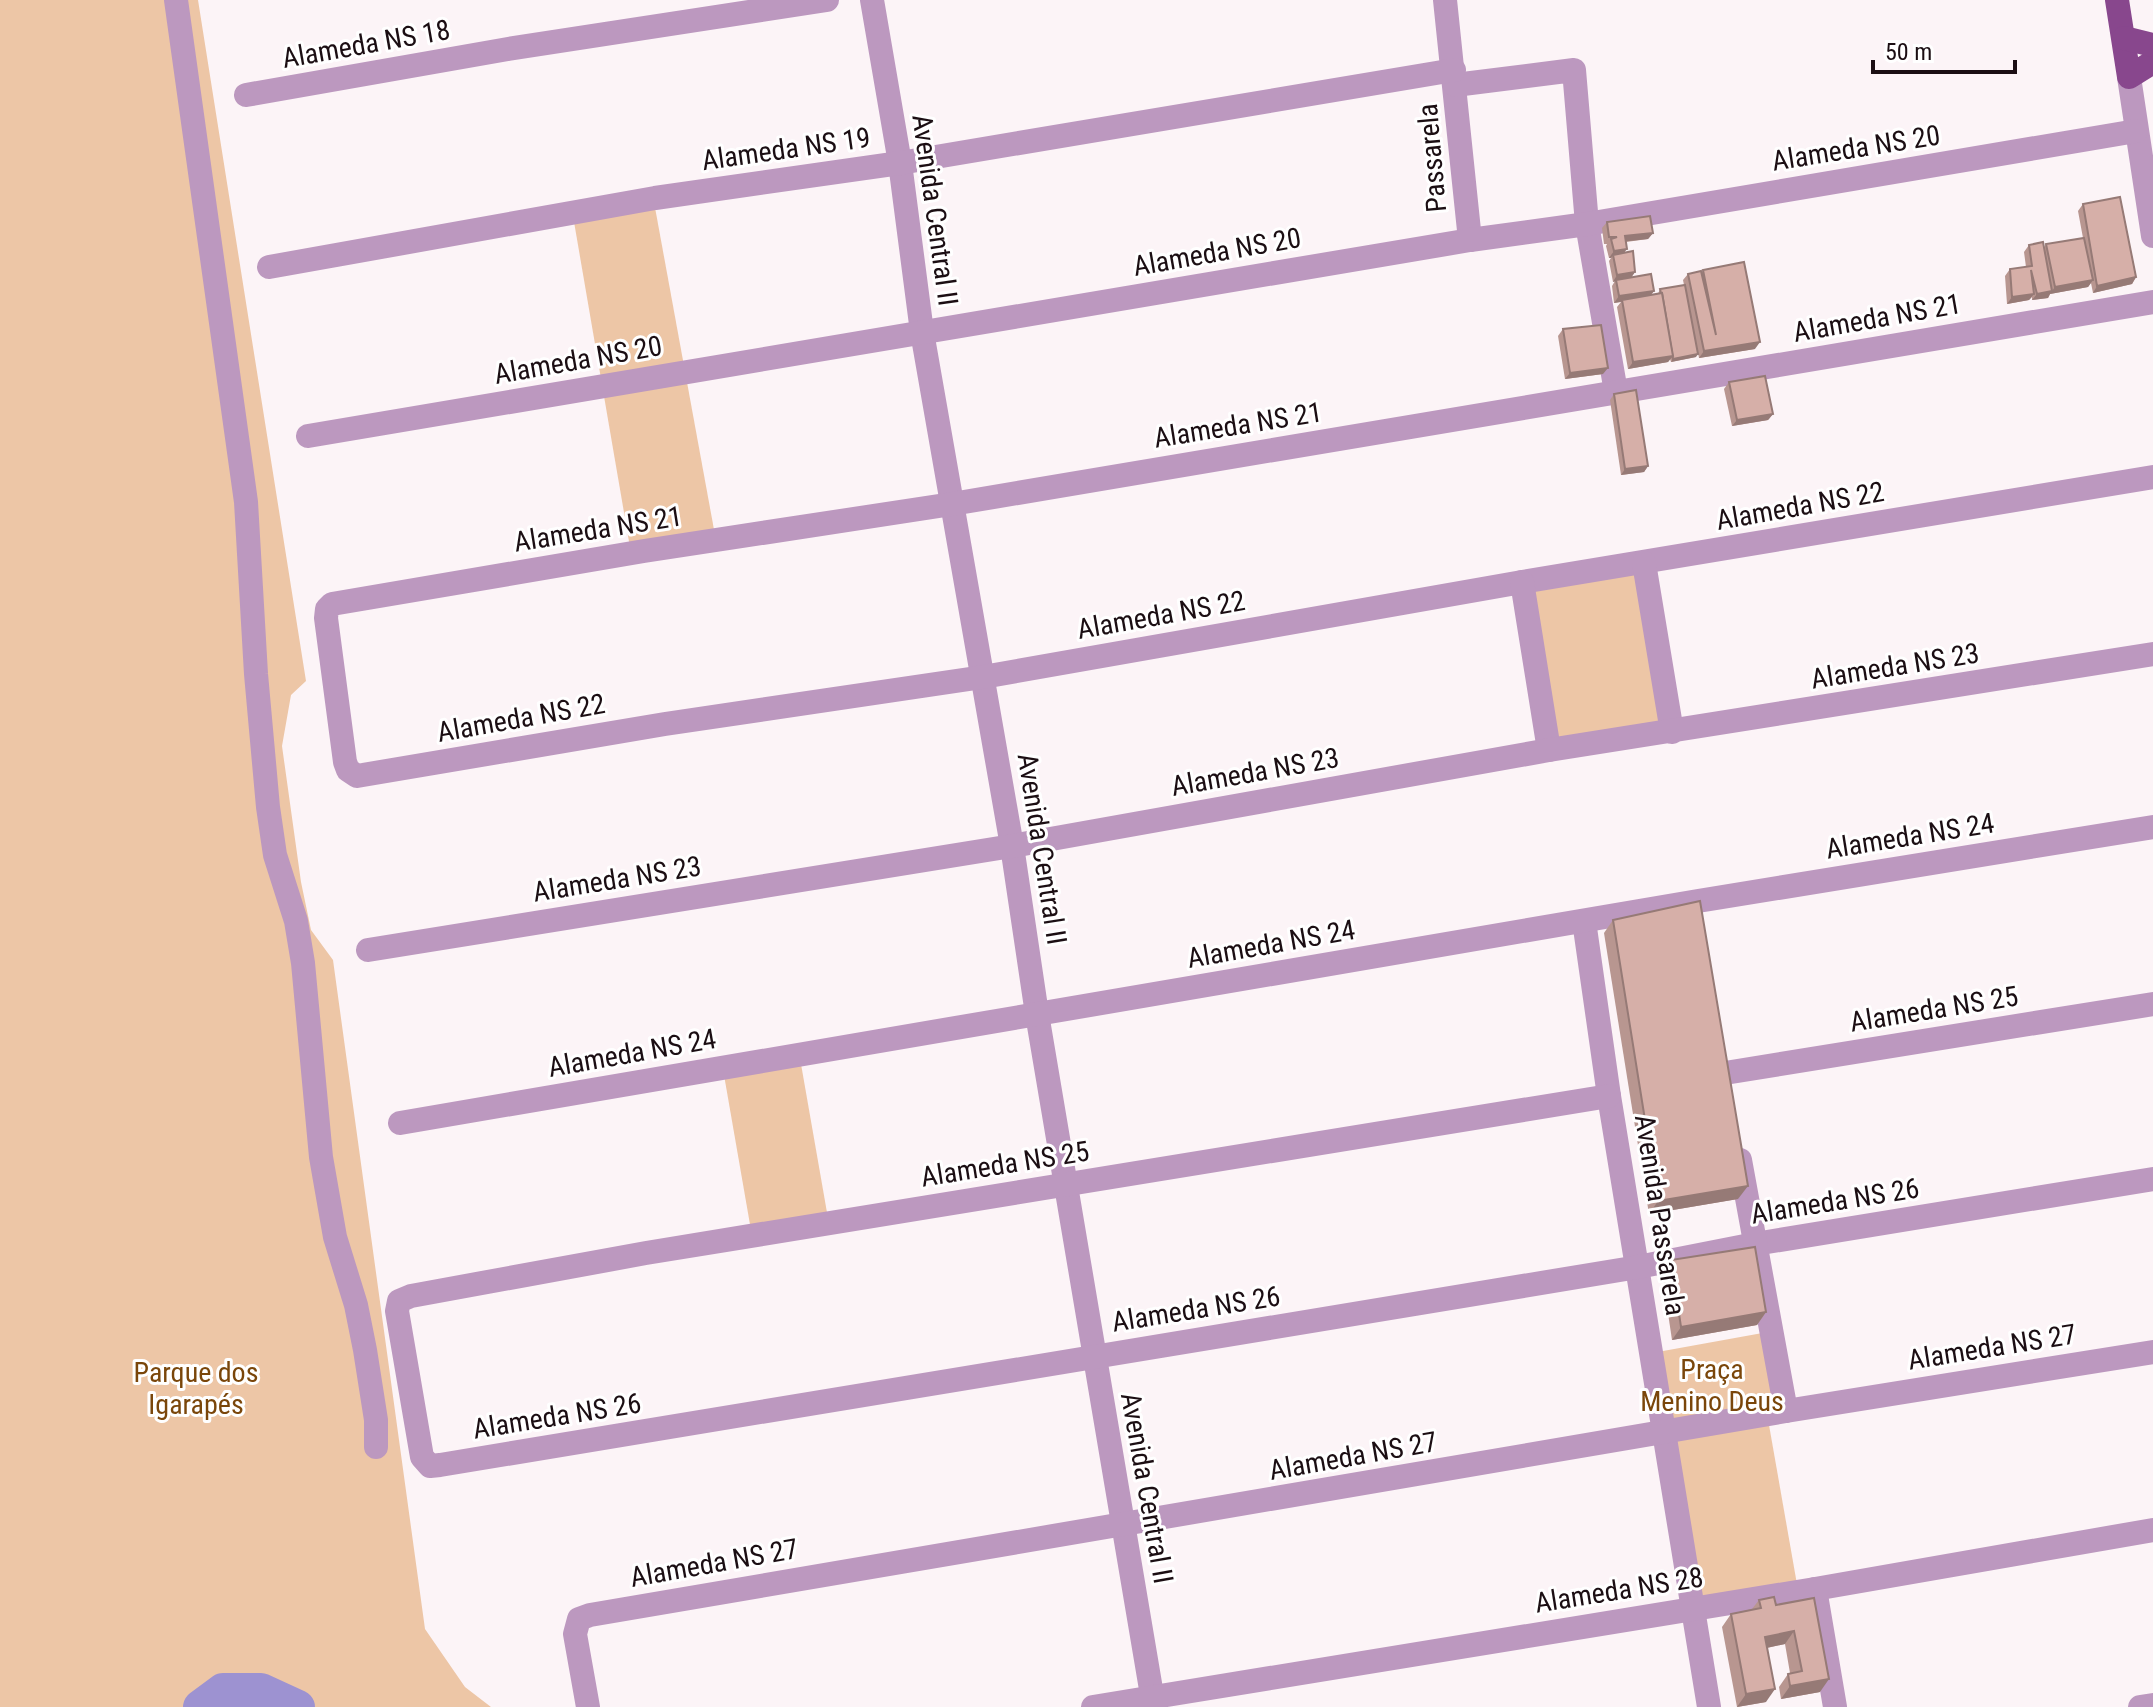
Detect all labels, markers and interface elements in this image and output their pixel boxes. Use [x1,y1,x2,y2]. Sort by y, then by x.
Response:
street label: Alameda NS 18 [279,13,453,75]
scale bar [1873,24,2015,74]
text: 50 m [1885,38,1932,66]
street label: Passarela [1411,102,1453,214]
street label: Avenida Central II [905,112,965,308]
street label: Alameda NS 20 [1770,118,1942,178]
street label: Alameda NS 19 [700,121,872,177]
street label: Alameda NS 20 [1130,221,1304,283]
street label: Alameda NS 21 [1790,287,1964,349]
street label: Alameda NS 20 [491,329,665,391]
street label: Alameda NS 21 [1152,395,1324,455]
street label: Alameda NS 22 [1713,475,1887,537]
street label: Alameda NS 21 [512,499,684,559]
street label: Alameda NS 22 [1074,584,1248,646]
street label: Alameda NS 23 [1809,636,1981,696]
street label: Alameda NS 22 [434,687,608,749]
street label: Alameda NS 23 [1168,741,1342,803]
street label: Avenida Central II [1011,751,1073,947]
street label: Alameda NS 24 [1824,806,1996,866]
street label: Alameda NS 23 [531,849,703,909]
street label: Alameda NS 24 [1184,913,1358,975]
street label: Alameda NS 25 [1848,979,2020,1039]
street label: Alameda NS 24 [545,1022,719,1084]
street label: Avenida Passarela [1628,1112,1692,1318]
street label: Alameda NS 25 [919,1134,1091,1194]
street label: Alameda NS 26 [1749,1171,1921,1231]
street label: Alameda NS 26 [1110,1279,1282,1339]
street label: Alameda NS 27 [1906,1317,2078,1377]
park label: Praça Menino Deus [1640,1353,1784,1418]
park label: Parque dos Igarapés [134,1356,258,1421]
street label: Alameda NS 26 [471,1386,643,1446]
street label: Avenida Central II [1114,1390,1180,1586]
street label: Alameda NS 27 [1266,1425,1440,1487]
street label: Alameda NS 27 [627,1532,801,1594]
street label: Alameda NS 28 [1533,1560,1705,1620]

